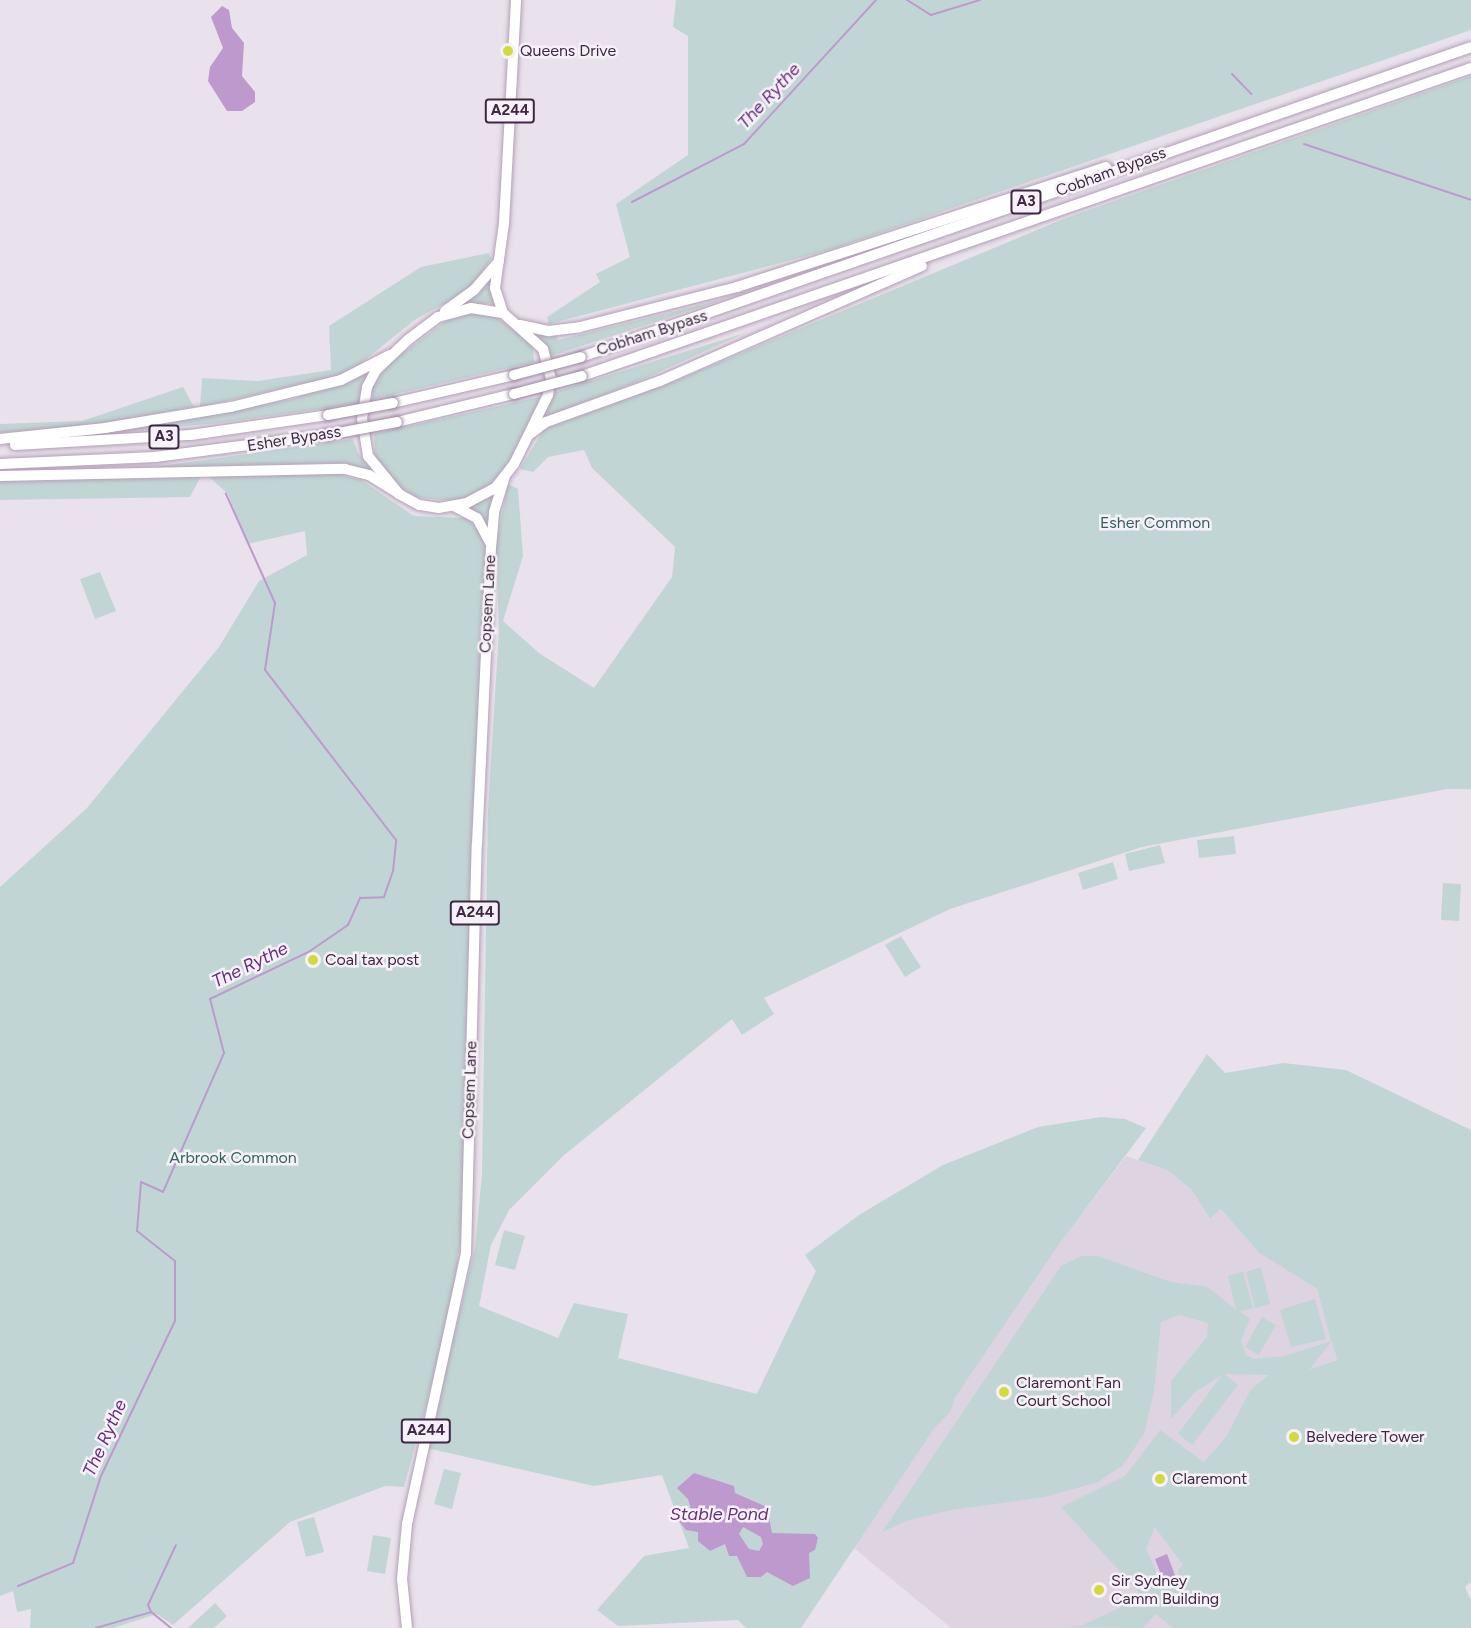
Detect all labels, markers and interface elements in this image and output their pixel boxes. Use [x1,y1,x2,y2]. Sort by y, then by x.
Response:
place label: Queens Drive [520,41,616,61]
marker: Queens Drive [501,44,515,58]
water label: The Rythe [733,59,805,133]
road number: A244 [484,99,536,123]
street label: Cobham Bypass [1053,143,1169,201]
road number: A3 [1010,190,1042,214]
street label: Cobham Bypass [594,306,710,360]
street label: Esher Bypass [246,422,342,456]
road number: A3 [148,425,180,449]
park label: Esher Common [1100,513,1210,533]
street label: Copsem Lane [476,554,500,654]
road number: A244 [450,901,500,925]
water label: The Rythe [209,937,291,993]
place label: Coal tax post [325,950,419,970]
marker: Coal tax post [306,953,320,967]
street label: Copsem Lane [459,1041,481,1139]
park label: Arbrook Common [169,1148,297,1168]
place label: Claremont Fan Court School [1016,1373,1121,1411]
marker: Claremont Fan Court School [997,1385,1011,1399]
water label: The Rythe [79,1396,131,1480]
road number: A244 [400,1419,452,1443]
place label: Belvedere Tower [1306,1427,1425,1447]
marker: Belvedere Tower [1287,1430,1301,1444]
place label: Claremont [1172,1469,1247,1489]
marker: Claremont [1153,1472,1167,1486]
water label: Stable Pond [670,1503,768,1525]
place label: Sir Sydney Camm Building [1111,1571,1219,1609]
marker: Sir Sydney Camm Building [1092,1583,1106,1597]

